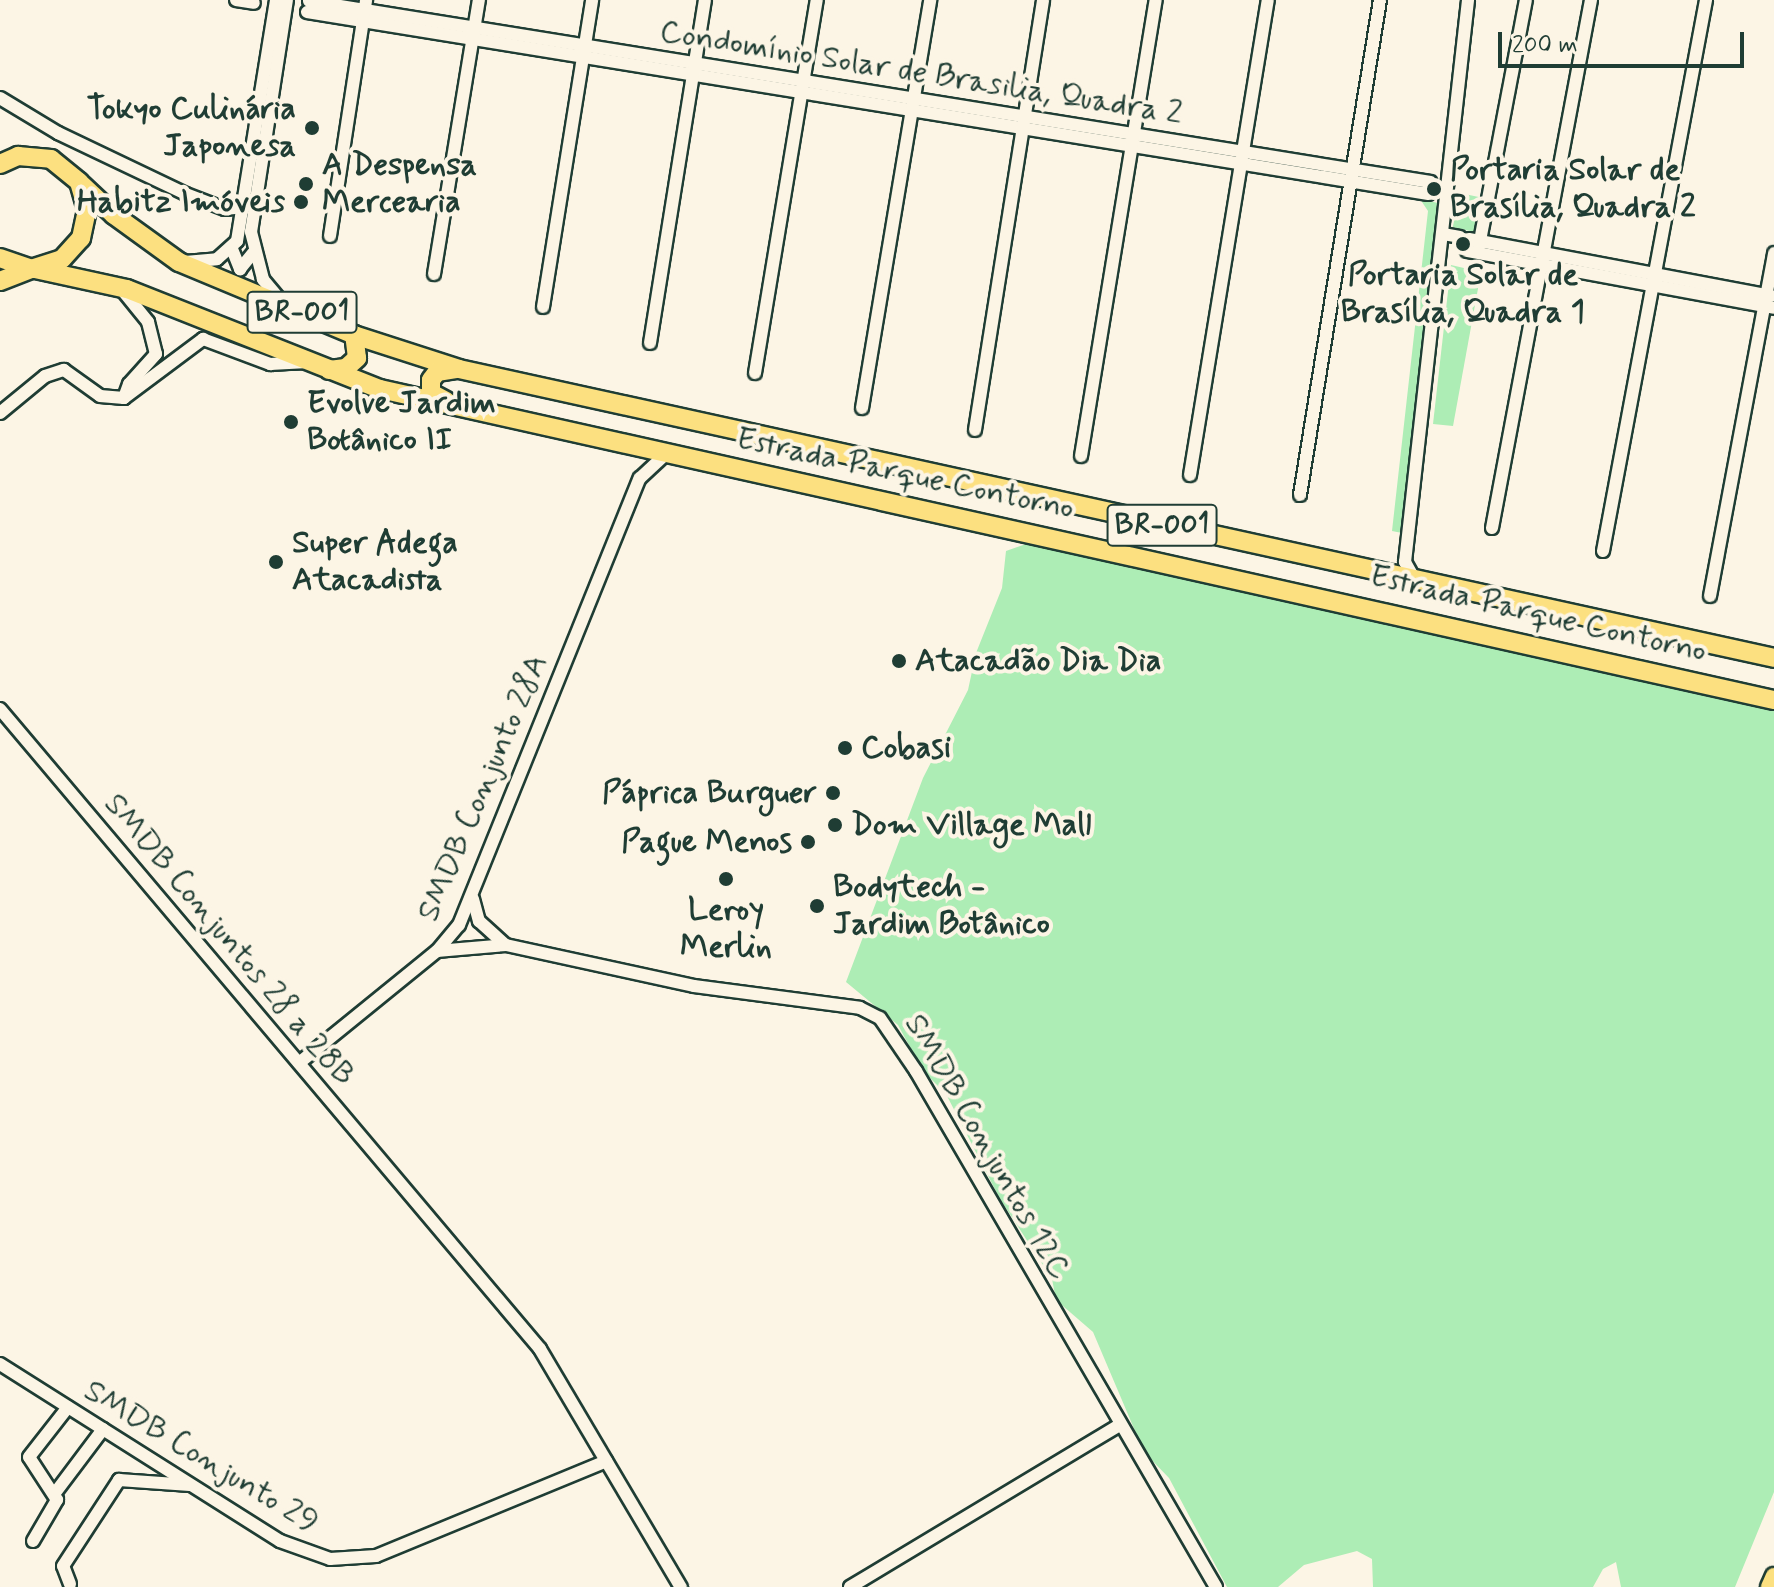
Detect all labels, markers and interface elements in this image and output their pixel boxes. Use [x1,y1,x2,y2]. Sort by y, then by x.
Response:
street label: Condomínio Solar de Brasilia, Quadra 2 [657,13,1185,133]
scale bar [1502,16,1748,66]
text: 200 m [1512,30,1578,61]
place label: Tokyo Culinária Japonesa [90,91,296,166]
marker: Tokyo Culinária Japonesa [303,119,321,137]
place label: A Despensa Mercearia [322,147,479,222]
place label: Portaria Solar de Brasília, Quadra 2 [1450,152,1699,227]
marker: A Despensa Mercearia [297,175,315,193]
marker: Portaria Solar de Brasília, Quadra 2 [1425,180,1443,198]
place label: Habitz Imóveis [75,183,285,221]
marker: Habitz Imóveis [292,193,310,211]
marker: Portaria Solar de Brasília, Quadra 1 [1454,235,1472,253]
place label: Portaria Solar de Brasília, Quadra 1 [1339,257,1587,332]
road number: BR-001 [246,286,358,338]
place label: Evolve Jardim Botânico II [307,385,496,460]
marker: Evolve Jardim Botânico II [282,413,300,431]
street label: Estrada Parque Contorno [737,420,1073,528]
road number: BR-001 [1106,499,1218,551]
place label: Super Adega Atacadista [292,525,460,600]
marker: Super Adega Atacadista [267,553,285,571]
street label: Estrada Parque Contorno [1371,558,1705,670]
place label: Atacadão Dia Dia [915,642,1158,680]
marker: Atacadão Dia Dia [890,652,908,670]
street label: SMDB Conjunto 28A [411,653,555,923]
place label: Cobasi [861,729,951,767]
marker: Cobasi [836,739,854,757]
place label: Páprica Burguer [608,774,817,812]
marker: Páprica Burguer [824,784,842,802]
street label: SMDB Conjuntos 28 a 28B [100,792,358,1088]
place label: Dom Village Mall [851,806,1080,844]
marker: Dom Village Mall [826,816,844,834]
place label: Pague Menos [621,823,792,861]
marker: Pague Menos [799,833,817,851]
place label: Bodytech - Jardim Botânico [833,869,1049,944]
marker: Leroy Merlin [717,870,735,888]
place label: Leroy Merlin [680,892,772,967]
marker: Bodytech - Jardim Botânico [808,897,826,915]
street label: SMDB Conjuntos 12C [898,1012,1076,1282]
street label: SMDB Conjunto 29 [81,1374,321,1540]

